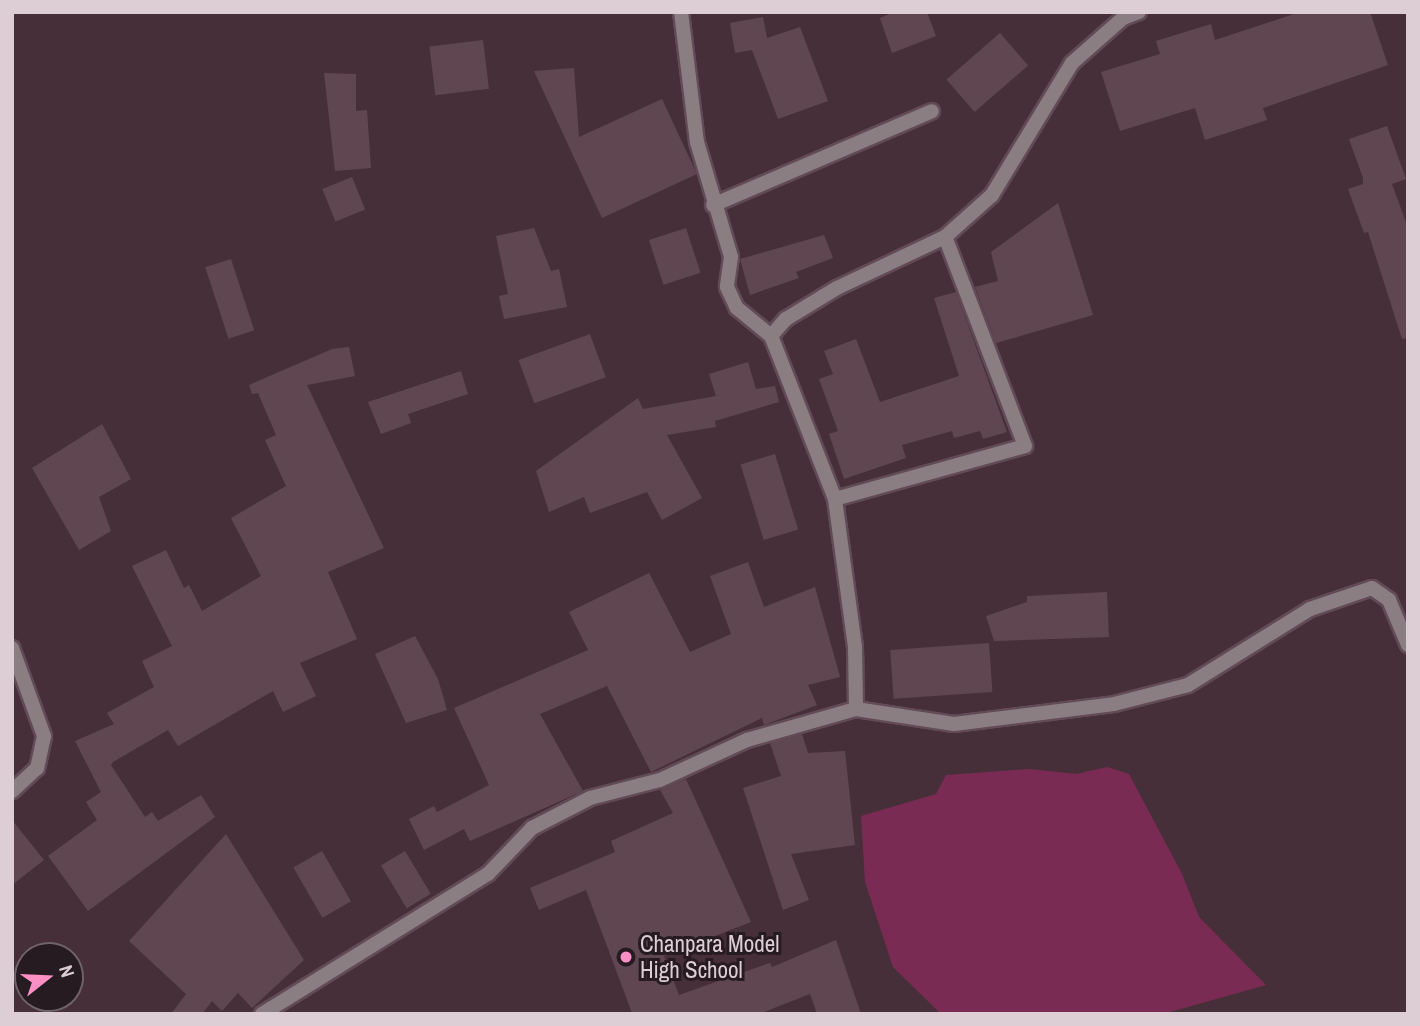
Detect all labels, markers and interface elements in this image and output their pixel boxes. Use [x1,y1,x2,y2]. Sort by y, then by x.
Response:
place label: Chanpara Model High School [640,930,779,984]
north arrow [14,942,84,1012]
marker: Chanpara Model High School [618,949,634,965]
text: N [53,962,81,980]

